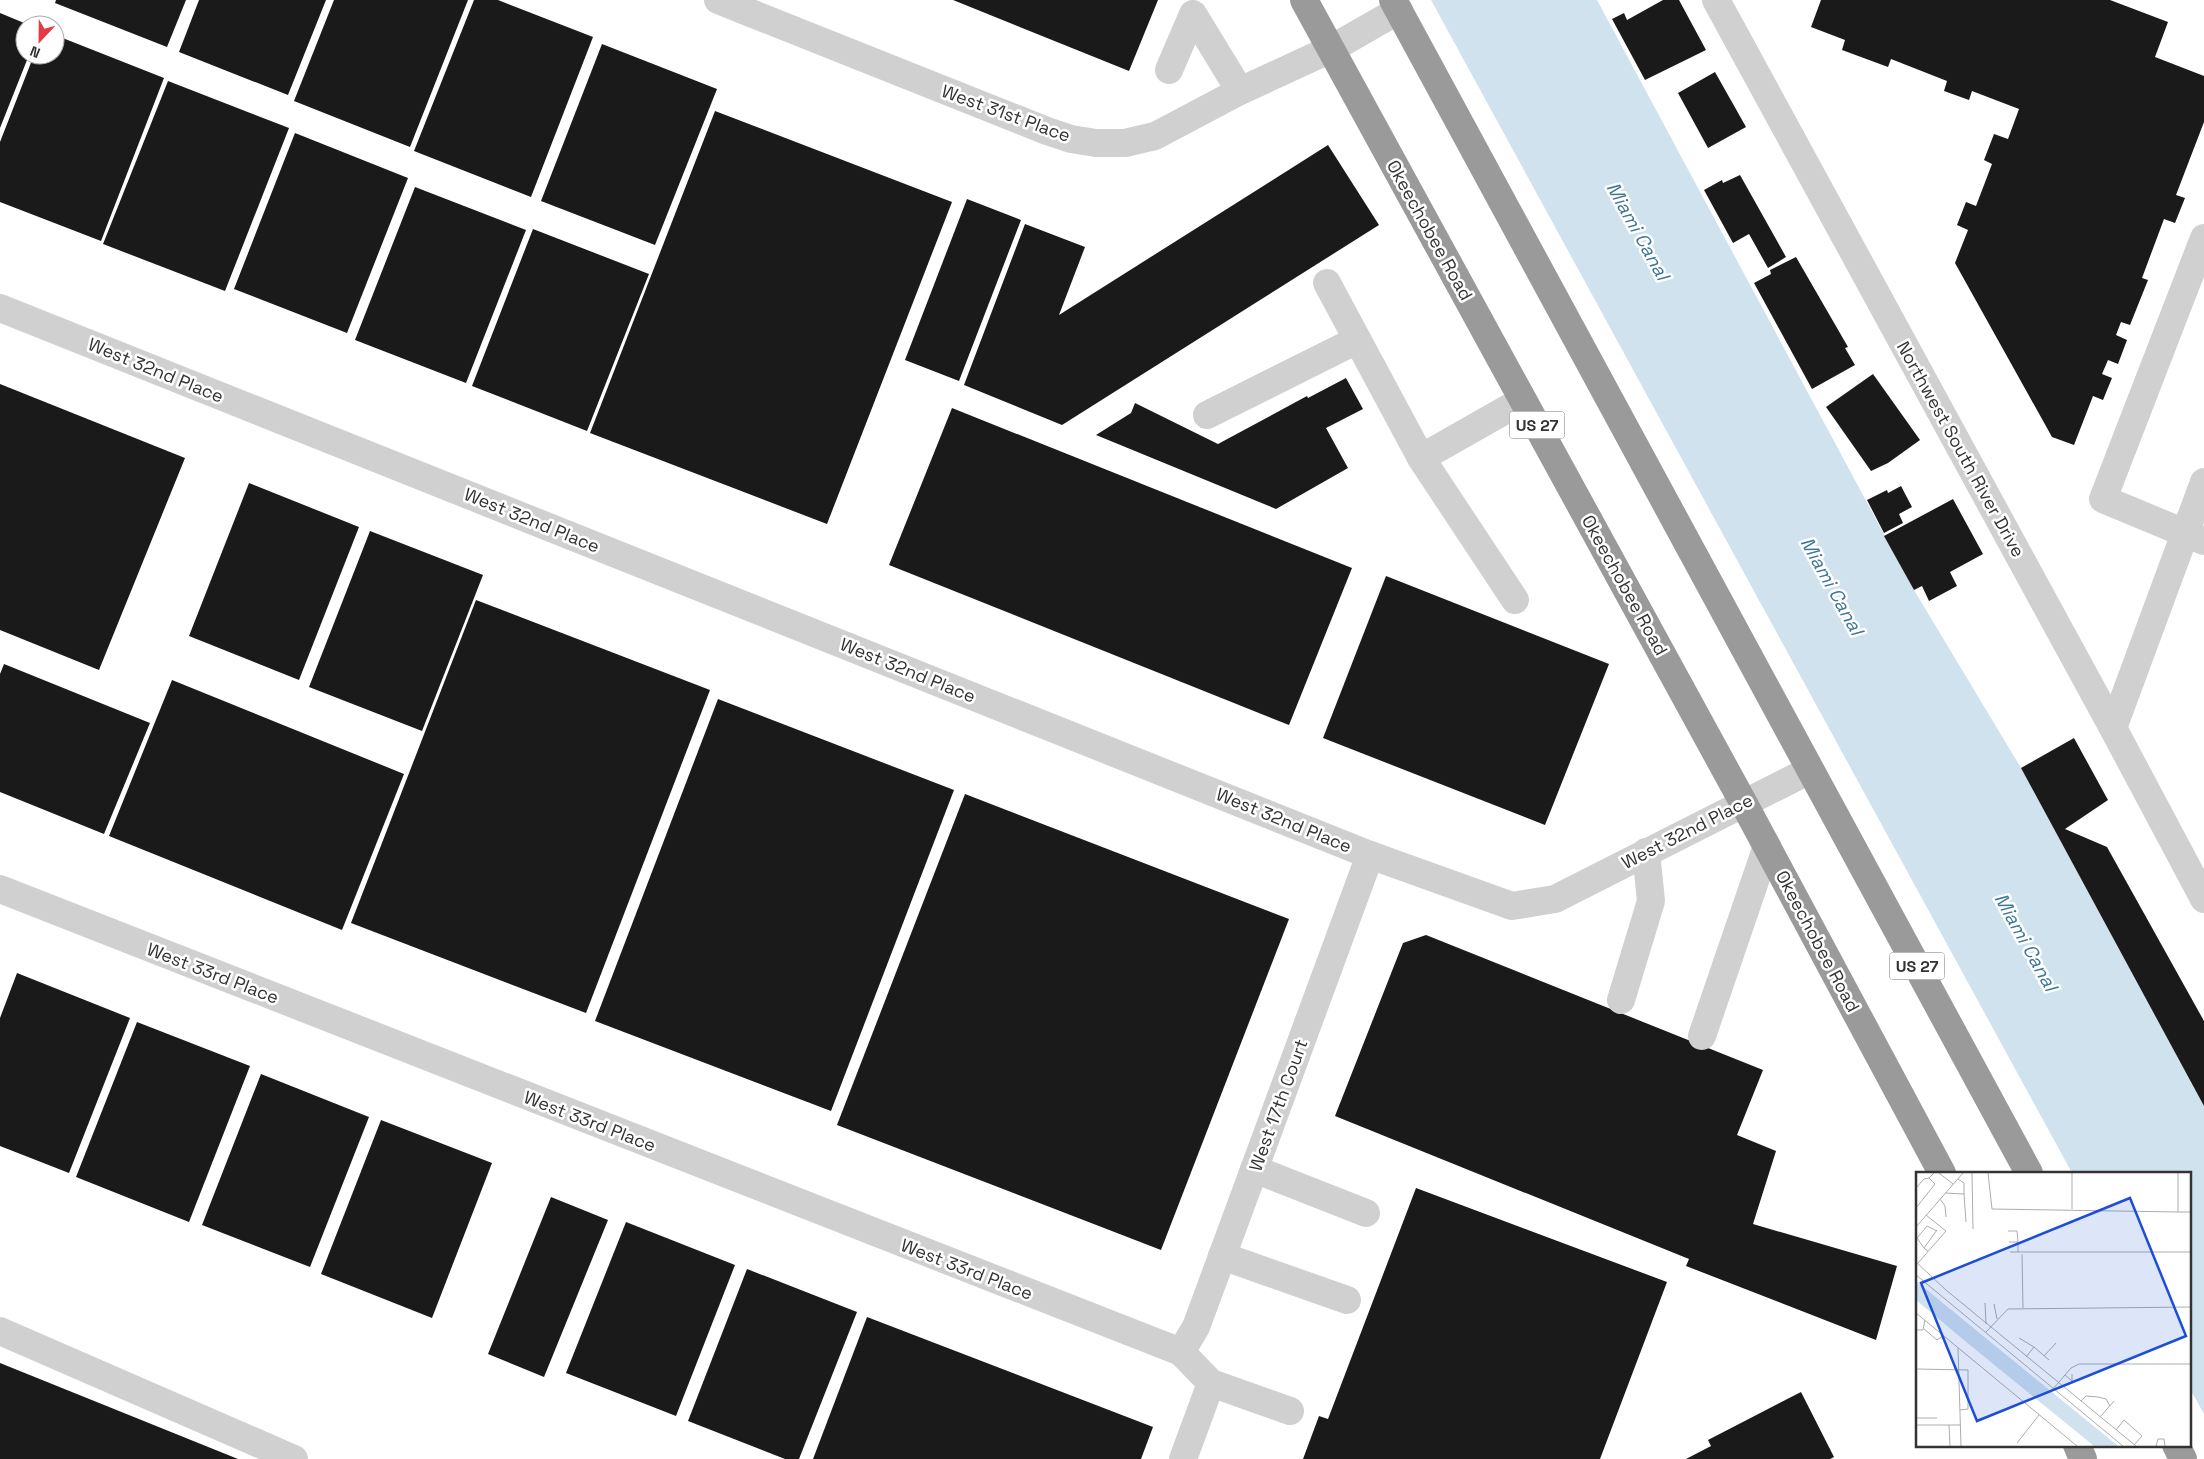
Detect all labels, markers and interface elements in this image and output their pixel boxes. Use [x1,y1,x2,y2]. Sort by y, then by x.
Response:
north arrow [15,15,65,65]
text: N [27,42,43,62]
street label: West 31st Place [938,79,1074,147]
street label: Okeechobee Road [1382,156,1478,304]
water label: Miami Canal [1601,178,1676,286]
street label: West 32nd Place [85,332,227,408]
street label: Northwest South River Drive [1892,337,2030,561]
road number: US 27 [1510,412,1564,438]
street label: West 32nd Place [461,482,603,558]
street label: Okeechobee Road [1577,511,1673,659]
water label: Miami Canal [1795,533,1870,641]
street label: West 32nd Place [837,632,979,708]
street label: West 32nd Place [1213,782,1355,858]
street label: West 32nd Place [1618,788,1756,874]
street label: Okeechobee Road [1771,866,1865,1016]
water label: Miami Canal [1989,889,2064,997]
street label: West 33rd Place [144,937,282,1009]
road number: US 27 [1890,952,1944,979]
street label: West 17th Court [1243,1036,1313,1174]
street label: West 33rd Place [521,1085,659,1157]
inset map [1916,1172,2192,1446]
street label: West 33rd Place [898,1233,1036,1305]

